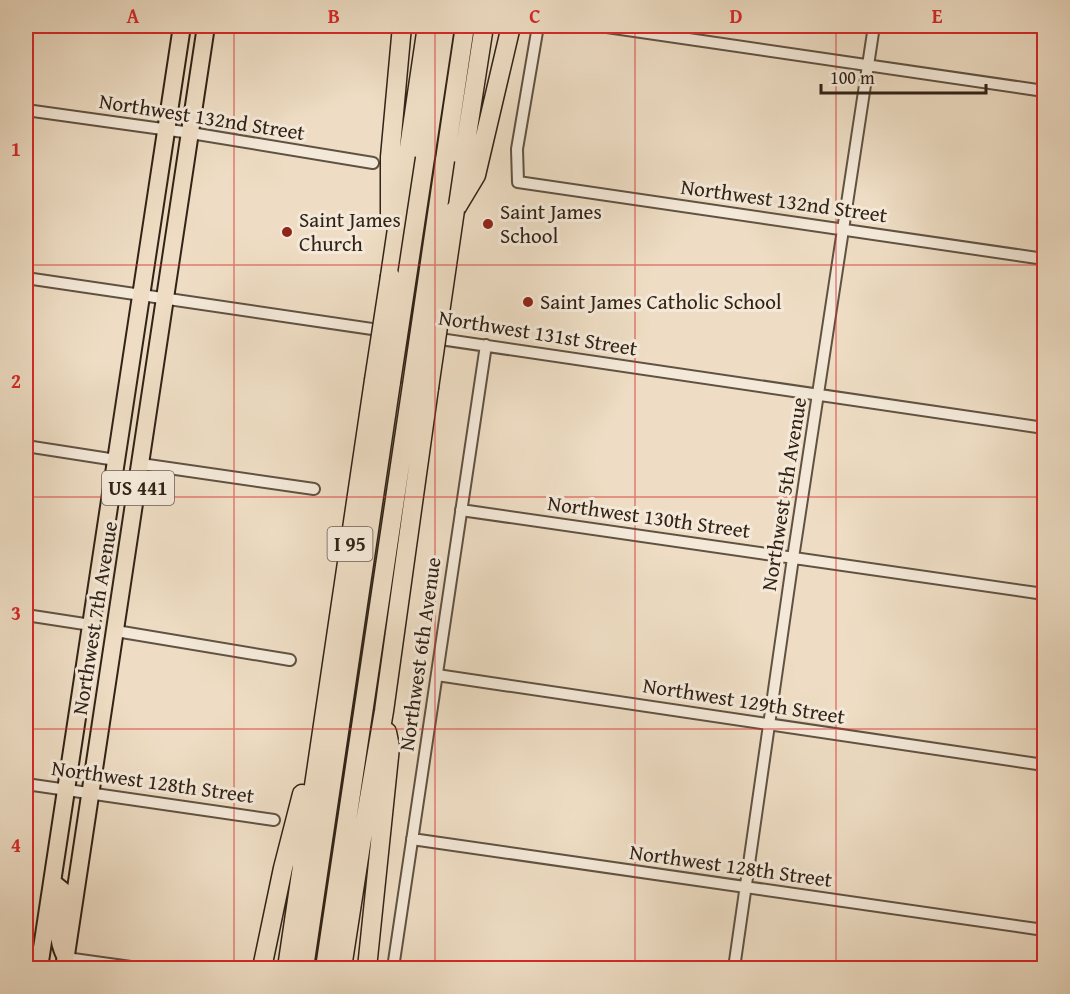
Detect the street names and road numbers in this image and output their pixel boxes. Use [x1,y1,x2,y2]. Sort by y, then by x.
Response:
street label: Northwest 132nd Street [97,85,308,148]
street label: Northwest 132nd Street [679,171,890,230]
street label: Northwest 131st Street [436,301,640,364]
street label: Northwest 5th Avenue [753,395,814,593]
road number: US 441 [102,471,174,505]
street label: Northwest 130th Street [546,487,753,546]
street label: Northwest 7th Avenue [64,519,125,717]
road number: I 95 [328,527,372,561]
street label: Northwest 6th Avenue [391,555,448,753]
street label: Northwest 129th Street [641,669,848,732]
street label: Northwest 128th Street [50,752,257,811]
street label: Northwest 128th Street [628,836,835,895]

